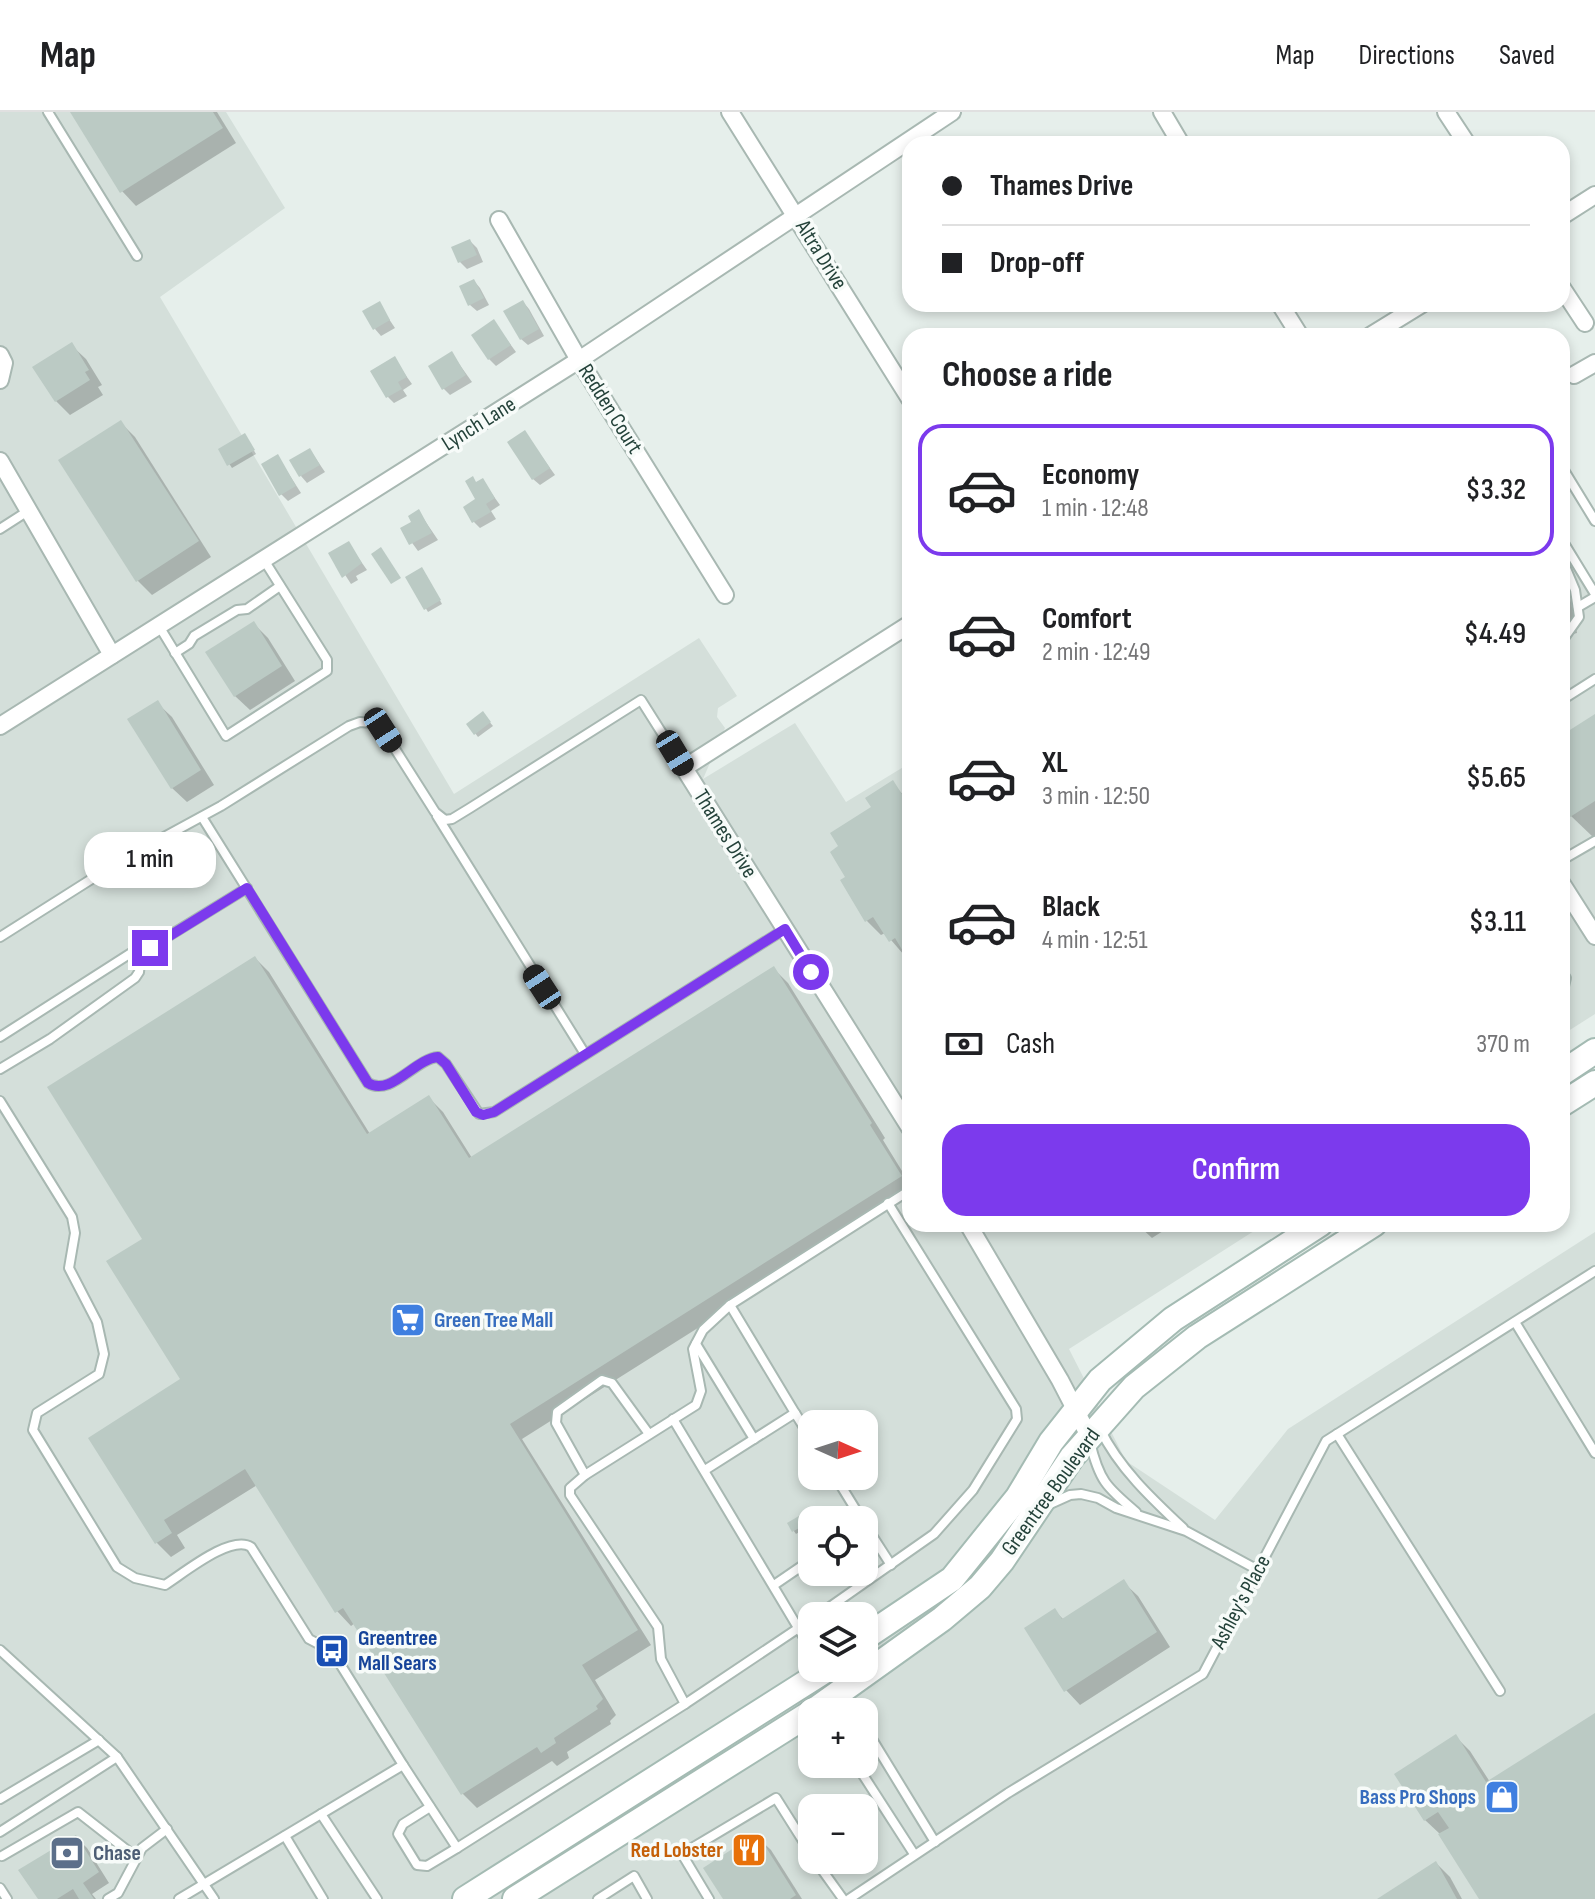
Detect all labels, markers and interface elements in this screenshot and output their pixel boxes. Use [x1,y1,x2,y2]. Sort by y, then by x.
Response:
text: Map [40,33,96,78]
text: Map [1276,39,1315,72]
text: Directions [1359,39,1455,72]
text: Saved [1499,39,1555,72]
text: Thames Drive [990,168,1133,204]
street label: Altra Drive [789,214,853,295]
text: Drop-off [990,245,1084,281]
text: Choose a ride [942,354,1113,397]
street label: Redden Court [572,359,648,459]
street label: Lynch Lane [437,391,521,457]
icon: car [946,454,1018,526]
text: Economy [1042,457,1139,493]
text: $3.32 [1465,472,1526,508]
text: 1 min · 12:48 [1042,493,1149,524]
icon: car [946,598,1018,670]
text: Comfort [1042,601,1132,637]
text: $4.49 [1464,616,1526,652]
text: 2 min · 12:49 [1042,637,1150,668]
car [360,703,406,757]
car [652,726,698,780]
icon: car [946,742,1018,814]
text: XL [1042,745,1068,781]
text: $5.65 [1466,760,1526,796]
text: 3 min · 12:50 [1042,781,1150,812]
street label: Thames Drive [687,785,763,883]
callout: 1 min [84,832,216,888]
text: 1 min [126,844,174,875]
icon: car [946,886,1018,958]
text: Black [1042,889,1100,925]
text: $3.11 [1469,904,1526,940]
text: 4 min · 12:51 [1042,925,1148,956]
route end [132,930,168,966]
route start [793,954,829,990]
car [519,960,565,1014]
icon: cash [942,1022,986,1066]
text: Cash [1006,1026,1055,1062]
text: 370 m [1476,1029,1530,1060]
button: Confirm [942,1124,1530,1216]
supermarket icon: Green Tree Mall [389,1301,427,1339]
place label: Green Tree Mall [434,1307,553,1334]
north arrow [798,1410,878,1490]
map controls [798,1410,878,1874]
street label: Greentree Boulevard [996,1423,1106,1561]
button: locate [798,1506,878,1586]
street label: Ashley's Place [1205,1550,1277,1654]
button: layers [798,1602,878,1682]
place label: Greentree Mall Sears [358,1625,437,1677]
bus stop icon: Greentree Mall Sears [313,1632,351,1670]
button: + [798,1698,878,1778]
shop icon: Bass Pro Shops [1483,1778,1521,1816]
place label: Bass Pro Shops [1360,1784,1476,1811]
button: − [798,1794,878,1874]
restaurant icon: Red Lobster [730,1831,768,1869]
bank icon: Chase [48,1834,86,1872]
place label: Red Lobster [631,1837,723,1864]
place label: Chase [93,1840,141,1867]

